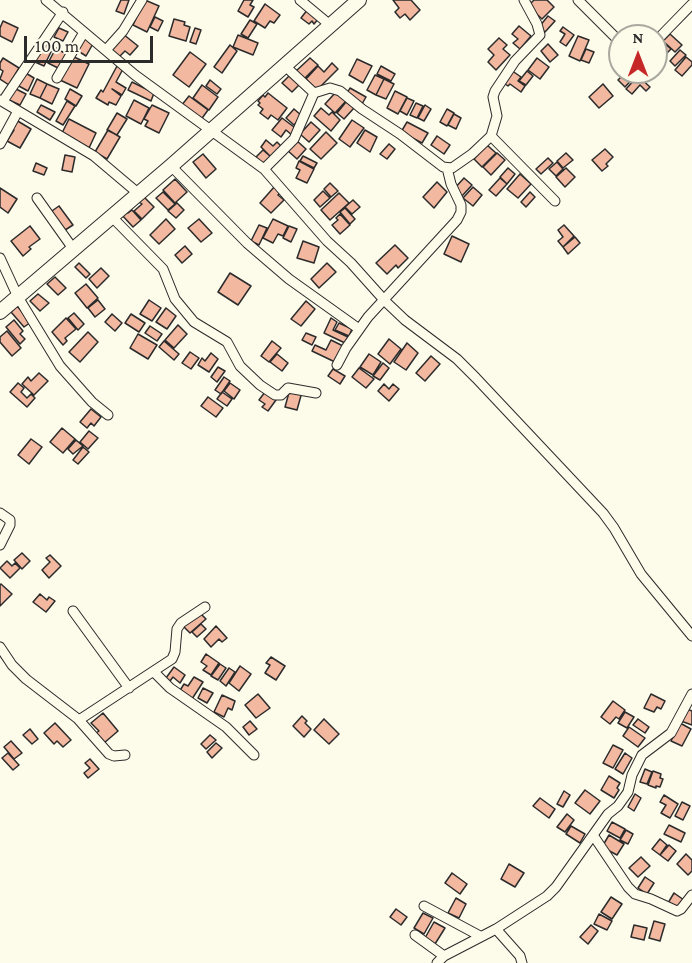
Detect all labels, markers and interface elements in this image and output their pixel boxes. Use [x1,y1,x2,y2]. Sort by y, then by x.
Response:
scale bar [27,24,156,62]
north arrow [608,24,668,84]
text: N [633,29,643,46]
text: 100 m [35,36,79,56]

